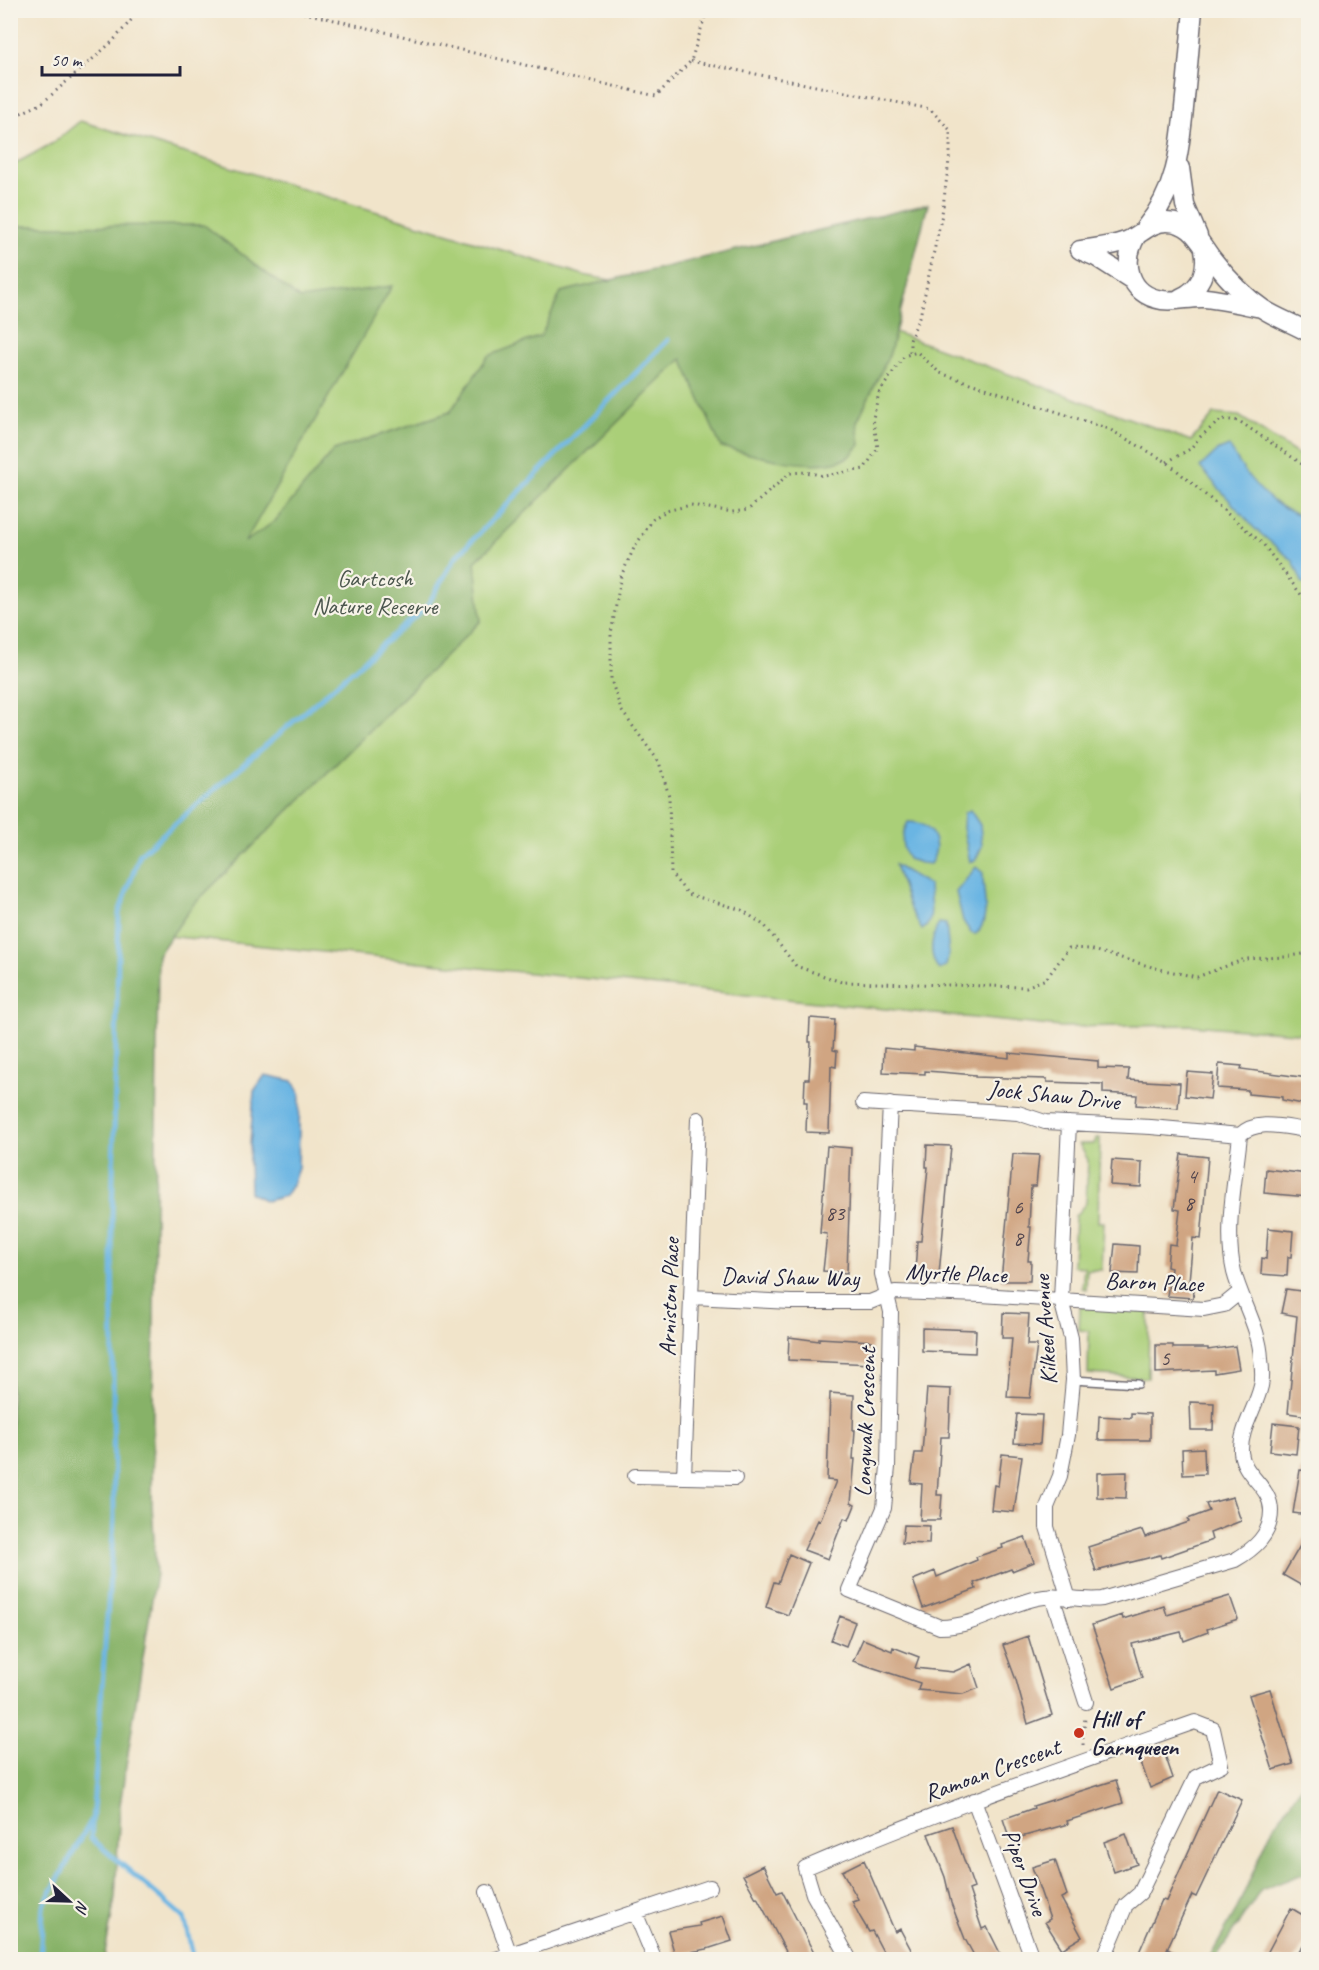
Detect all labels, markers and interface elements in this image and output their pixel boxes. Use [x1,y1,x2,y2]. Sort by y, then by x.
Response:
scale bar [42,39,180,77]
text: 50 m [51,49,84,71]
park label: Gartcosh Nature Reserve [313,563,440,621]
street label: Jock Shaw Drive [986,1073,1123,1117]
house number: 4 [1187,1163,1199,1189]
house number: 8 [1184,1190,1196,1216]
house number: 6 [1013,1194,1023,1220]
house number: 83 [826,1200,846,1226]
house number: 8 [1013,1225,1025,1251]
street label: Arniston Place [652,1235,686,1357]
street label: Myrtle Place [905,1256,1009,1290]
street label: David Shaw Way [721,1261,861,1293]
street label: Baron Place [1104,1265,1206,1299]
street label: Kilkeel Avenue [1026,1272,1064,1386]
street label: Longwalk Crescent [847,1345,883,1497]
house number: 5 [1160,1345,1171,1371]
place label: Hill of Garnqueen [1091,1704,1179,1762]
marker: Hill of Garnqueen [1072,1726,1086,1740]
street label: Ramoan Crescent [920,1731,1066,1808]
street label: Piper Drive [996,1825,1055,1921]
north arrow [39,1871,99,1931]
text: N [70,1898,93,1917]

